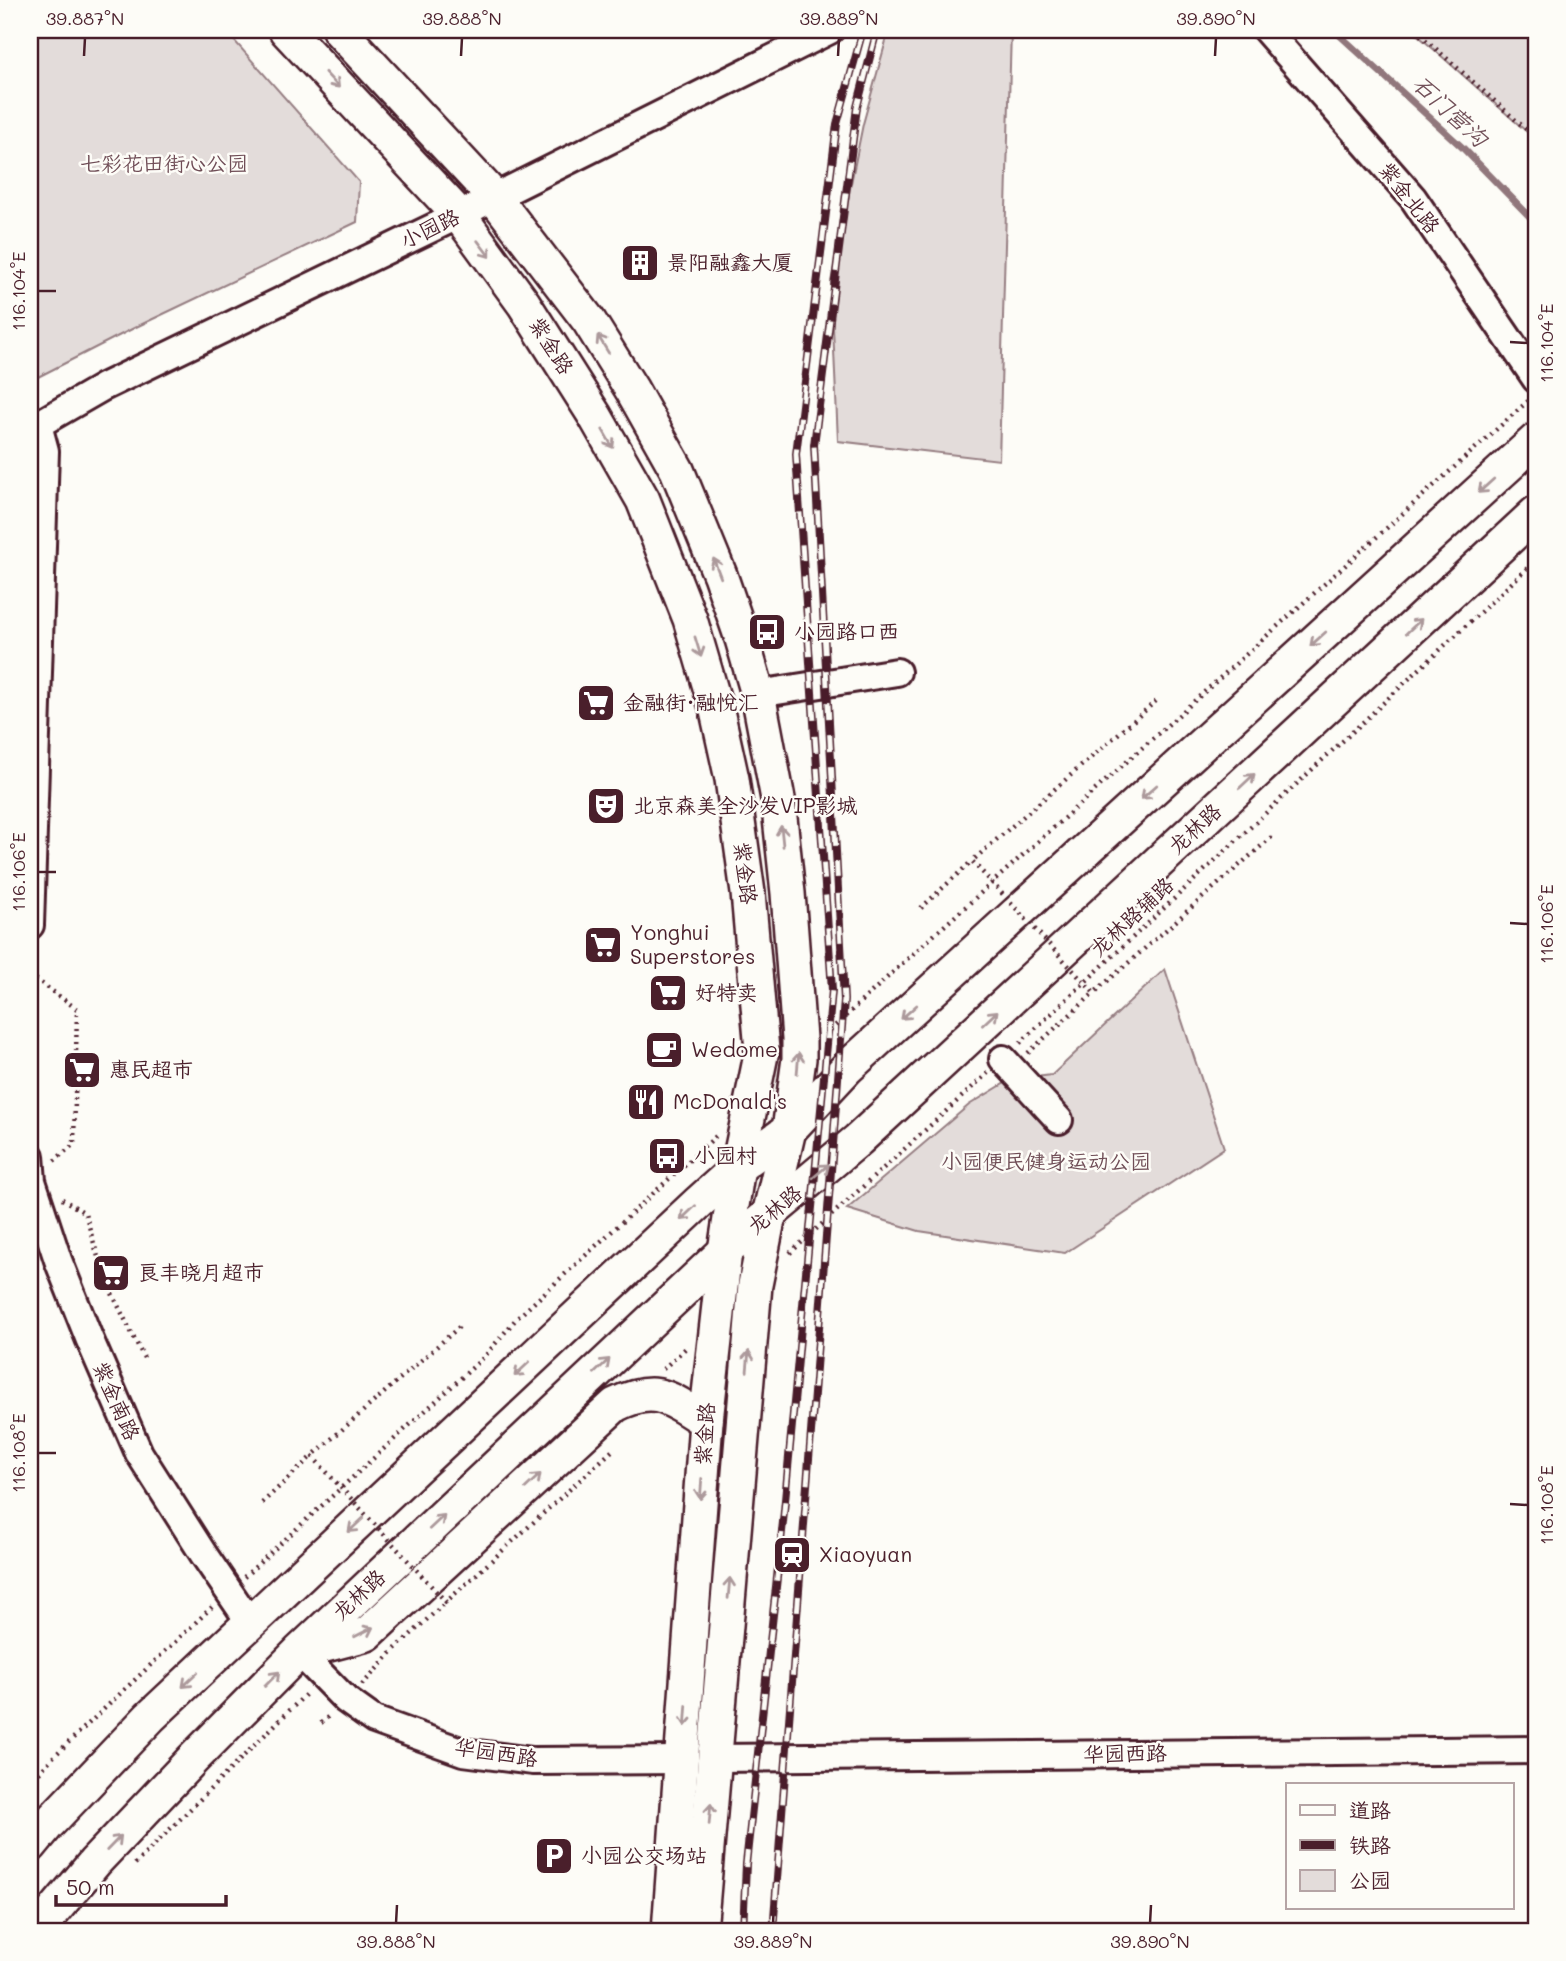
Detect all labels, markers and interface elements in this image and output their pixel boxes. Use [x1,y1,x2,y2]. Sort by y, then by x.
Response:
text: 39.887°N [46,6,124,30]
text: 39.888°N [422,6,502,30]
text: 39.889°N [799,6,879,30]
text: 39.890°N [1176,6,1256,30]
water label: 石门营沟 [1407,68,1496,154]
one-way arrow [324,71,340,89]
park label: 七彩花田街心公园 [80,149,248,176]
street label: 紫金北路 [1374,156,1447,238]
street label: 小园路 [395,202,464,254]
one-way arrow [476,239,491,258]
building icon: 景阳融鑫大厦 [619,242,661,284]
place label: 景阳融鑫大厦 [667,248,793,275]
text: 116.104°E [6,251,30,331]
text: 116.104°E [1534,303,1558,383]
street label: 紫金路 [524,311,580,379]
one-way arrow [596,335,611,354]
one-way arrow [601,429,615,449]
one-way arrow [1477,478,1495,494]
one-way arrow [709,558,722,580]
bus stop icon: 小园路口西 [746,611,788,653]
place label: 小园路口西 [794,617,899,644]
one-way arrow [1405,618,1423,634]
one-way arrow [1310,631,1327,648]
one-way arrow [693,636,706,658]
supermarket icon: 金融街·融悦汇 [575,682,617,724]
place label: 金融街·融悦汇 [623,688,758,715]
one-way arrow [1238,772,1255,789]
one-way arrow [1141,784,1158,801]
theatre icon: 北京森美全沙发VIP影城 [585,785,627,827]
place label: 北京森美全沙发VIP影城 [633,791,858,818]
street label: 龙林路 [1162,797,1226,859]
one-way arrow [775,825,788,848]
text: 116.106°E [6,832,30,912]
street label: 紫金路 [729,840,764,906]
street label: 龙林路辅路 [1083,870,1179,962]
text: 116.106°E [1534,884,1558,964]
place label: Yonghui Superstores [630,918,755,969]
supermarket icon: Yonghui Superstores [582,924,624,966]
supermarket icon: 好特卖 [647,972,689,1014]
place label: 好特卖 [695,978,758,1005]
one-way arrow [901,1003,918,1020]
one-way arrow [981,1010,998,1027]
cafe icon: Wedome [643,1029,685,1071]
place label: Wedome [691,1035,778,1062]
supermarket icon: 惠民超市 [61,1049,103,1091]
one-way arrow [792,1052,805,1074]
place label: 惠民超市 [109,1055,193,1082]
restaurant icon: McDonald's [625,1081,667,1123]
place label: McDonald's [673,1087,787,1114]
bus stop icon: 小园村 [646,1135,688,1177]
place label: 小园村 [694,1141,757,1168]
park label: 小园便民健身运动公园 [941,1147,1151,1174]
one-way arrow [812,1163,830,1179]
street label: 龙林路 [741,1178,807,1239]
one-way arrow [679,1205,696,1222]
supermarket icon: 良丰晓月超市 [90,1252,132,1294]
place label: 良丰晓月超市 [138,1258,264,1285]
one-way arrow [742,1350,755,1373]
street label: 紫金南路 [88,1357,147,1444]
one-way arrow [593,1357,610,1374]
one-way arrow [514,1361,531,1378]
street label: 紫金路 [688,1402,719,1466]
text: 116.108°E [6,1413,30,1493]
text: 116.108°E [1534,1465,1558,1545]
one-way arrow [524,1473,542,1489]
one-way arrow [694,1478,707,1500]
one-way arrow [428,1514,445,1531]
one-way arrow [348,1517,365,1534]
station icon: Xiaoyuan [771,1534,813,1576]
place label: Xiaoyuan [819,1540,912,1567]
street label: 龙林路 [326,1563,390,1625]
one-way arrow [723,1577,736,1599]
one-way arrow [354,1625,374,1639]
one-way arrow [264,1671,281,1688]
one-way arrow [182,1672,199,1689]
one-way arrow [679,1705,692,1728]
street label: 华园西路 [453,1732,540,1771]
street label: 华园西路 [1083,1738,1167,1767]
legend [1286,1783,1514,1909]
text: 道路 [1349,1796,1391,1823]
one-way arrow [704,1804,717,1826]
text: 铁路 [1349,1831,1391,1858]
one-way arrow [105,1835,122,1852]
parking icon: 小园公交场站 [533,1835,575,1877]
place label: 小园公交场站 [581,1841,707,1868]
scale bar [56,1863,226,1907]
text: 公园 [1349,1866,1391,1893]
text: 50 m [66,1873,115,1900]
text: 39.888°N [356,1929,436,1953]
text: 39.889°N [733,1929,813,1953]
text: 39.890°N [1110,1929,1190,1953]

